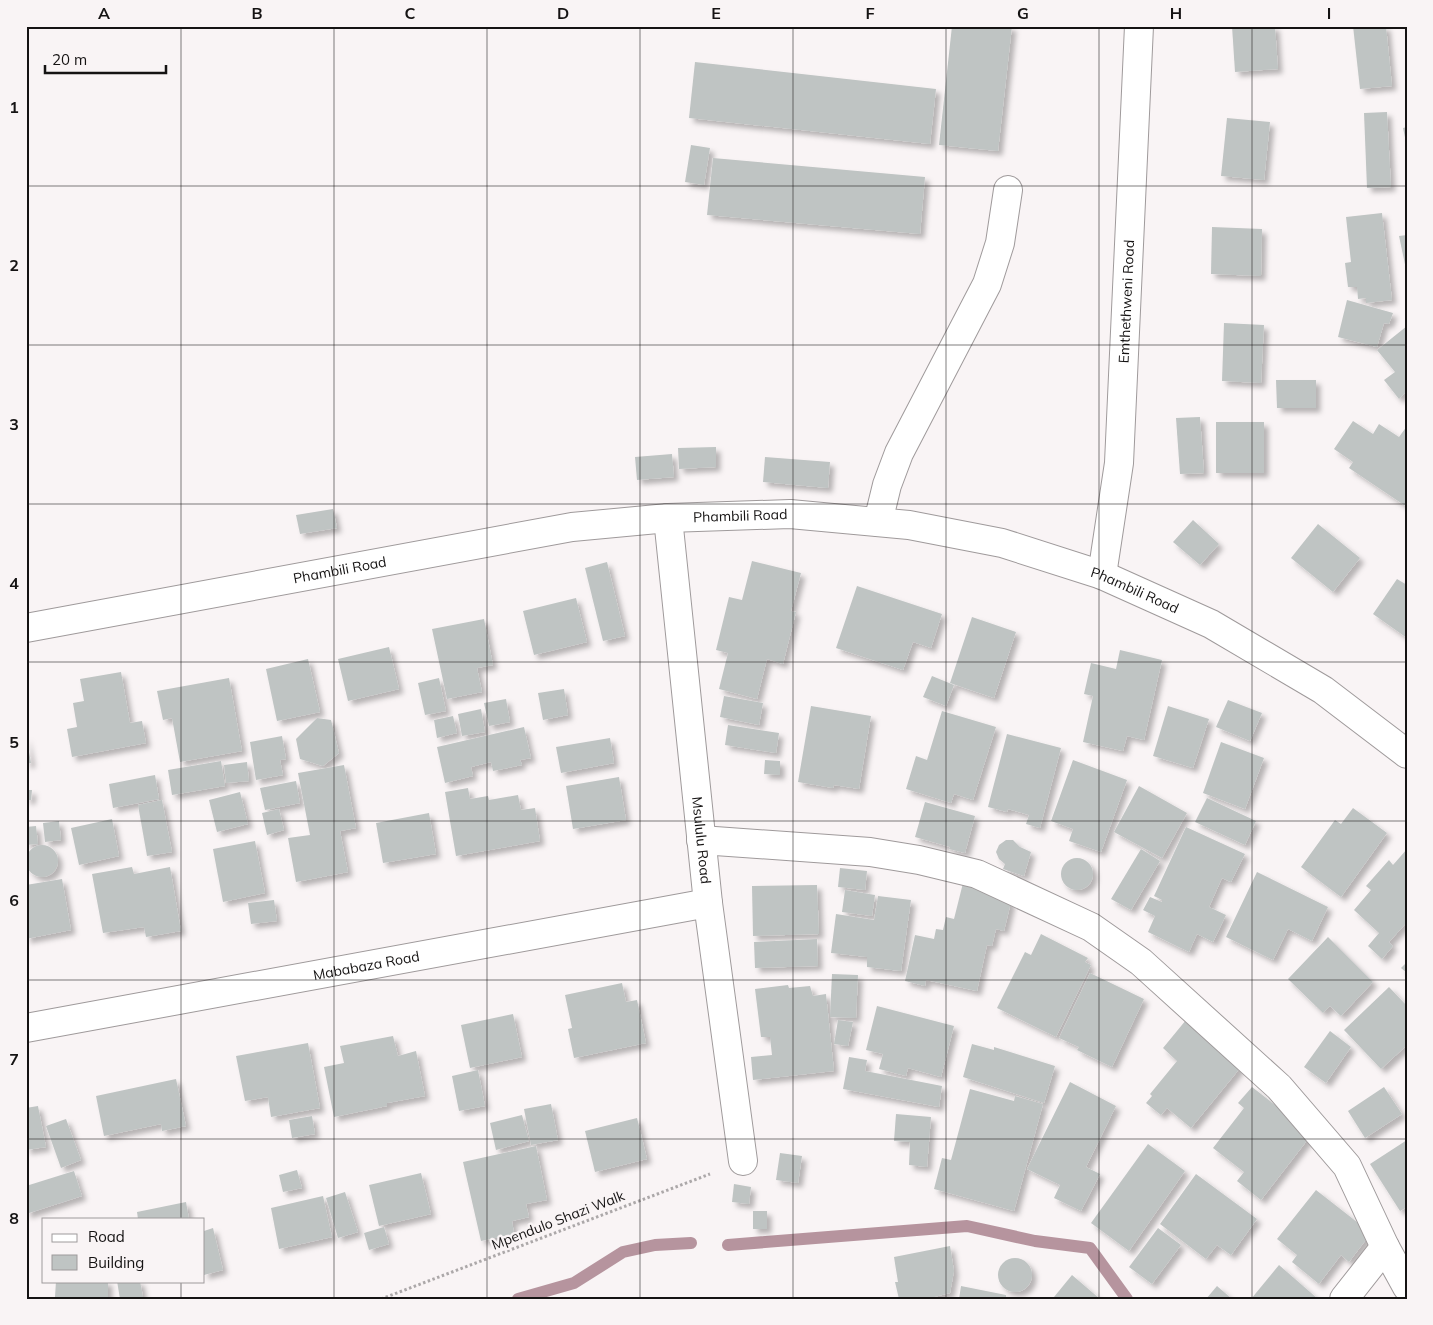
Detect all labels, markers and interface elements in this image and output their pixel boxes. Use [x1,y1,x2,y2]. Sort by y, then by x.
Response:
text: A [98,3,110,23]
text: B [251,3,263,23]
text: C [405,3,416,23]
text: D [557,3,569,23]
text: E [711,3,721,23]
text: F [865,3,875,23]
text: G [1017,3,1029,23]
text: H [1170,3,1182,23]
text: I [1327,3,1331,23]
scale bar [45,42,166,74]
text: 20 m [52,50,87,69]
text: 1 [9,97,19,117]
street label: Emthethweni Road [1115,239,1138,364]
text: 2 [9,255,19,275]
text: 3 [9,414,19,434]
street label: Phambili Road [693,505,788,526]
street label: Phambili Road [292,553,388,587]
street label: Phambili Road [1089,563,1182,617]
text: 4 [9,573,19,593]
text: 5 [9,732,19,752]
street label: Msululu Road [688,796,715,885]
text: 6 [9,890,19,910]
street label: Mababaza Road [312,947,421,984]
text: 7 [9,1049,19,1069]
street label: Mpendulo Shazi Walk [489,1186,628,1254]
text: 8 [9,1208,19,1228]
legend [42,1218,205,1282]
text: Road [88,1227,125,1246]
text: Building [88,1253,144,1272]

